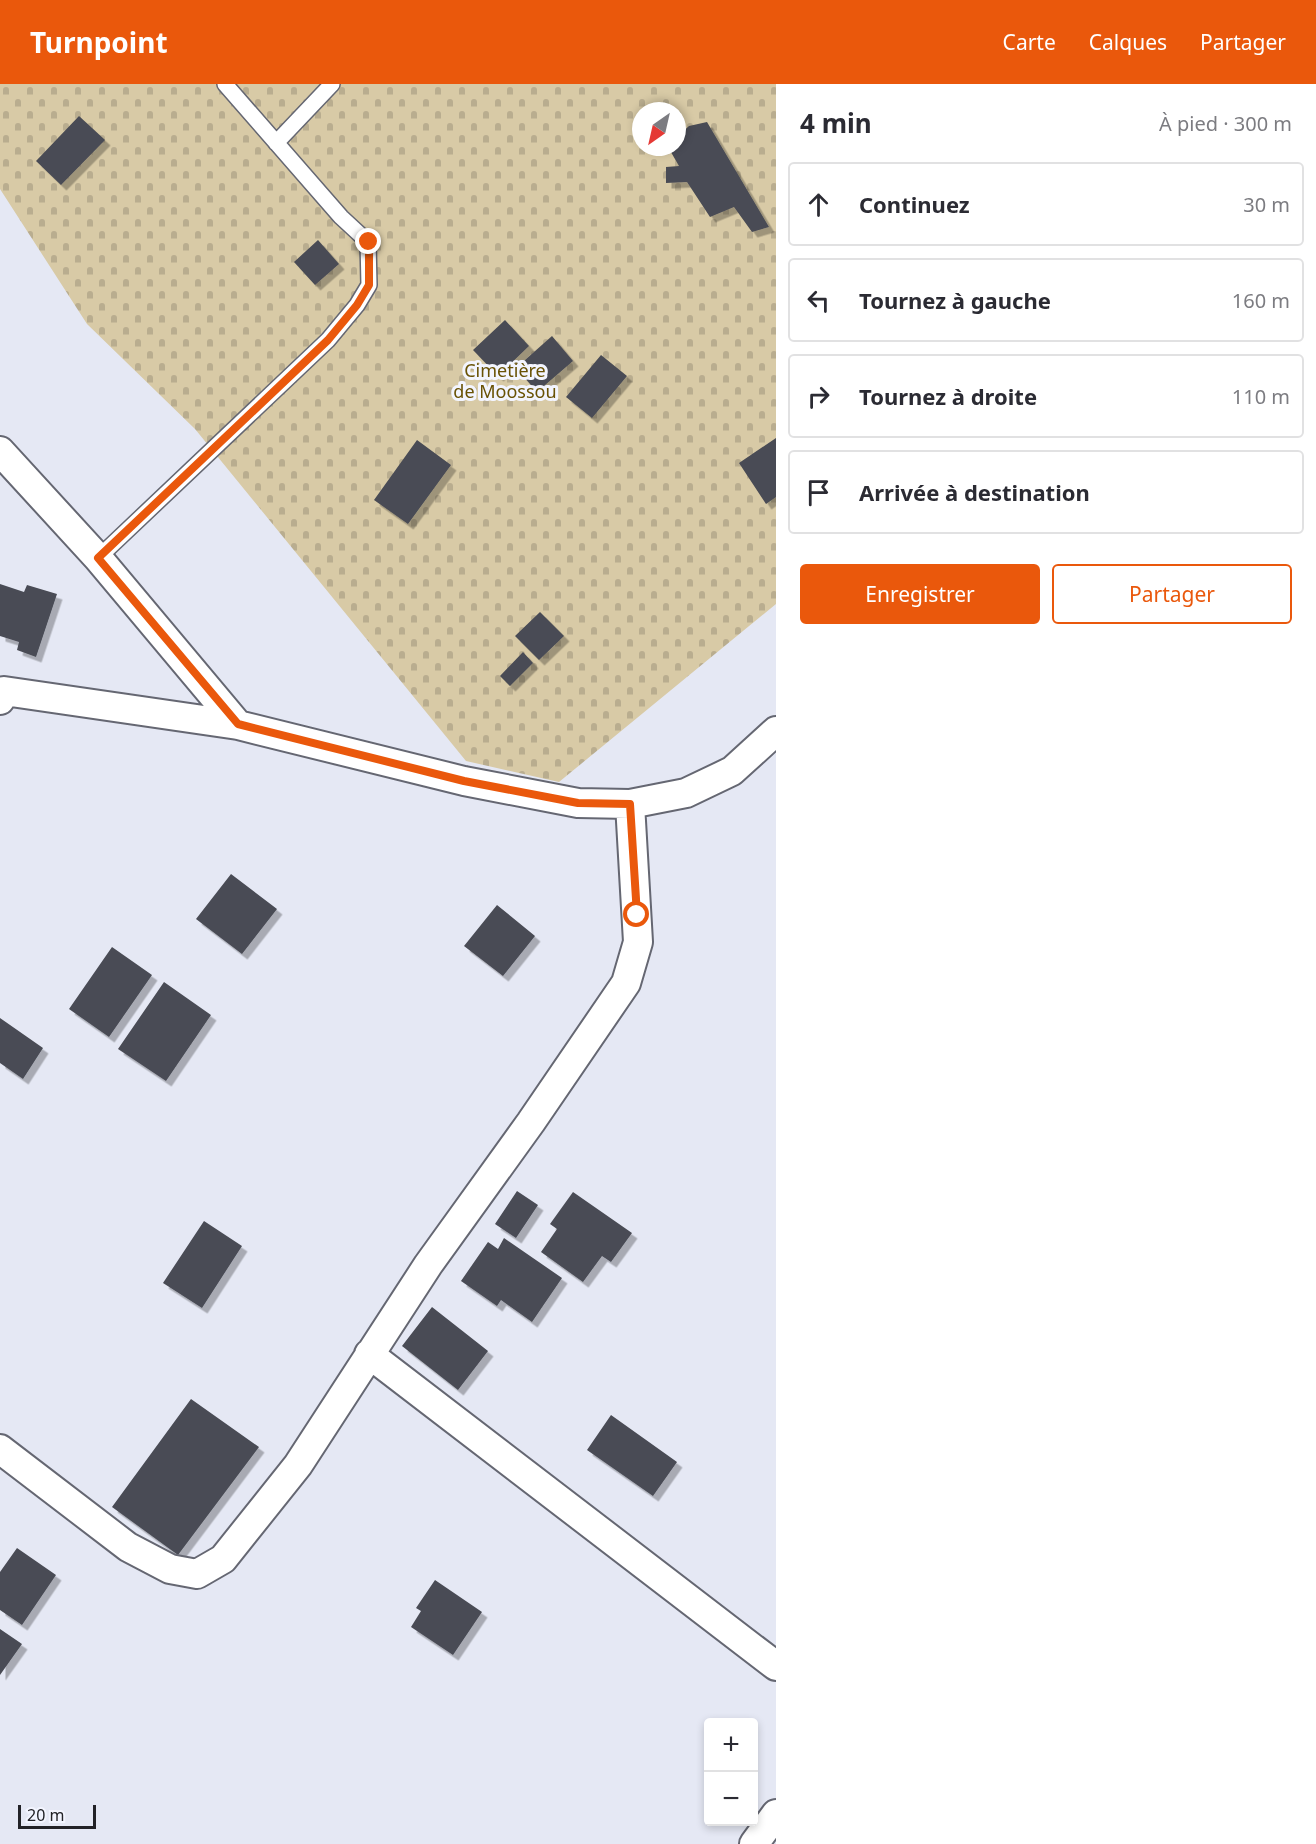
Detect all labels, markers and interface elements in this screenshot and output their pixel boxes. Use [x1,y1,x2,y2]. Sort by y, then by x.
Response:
text: Turnpoint [30,23,168,61]
text: Carte [1003,28,1056,56]
text: Calques [1089,28,1167,56]
text: Partager [1200,28,1286,56]
north arrow [632,102,686,156]
text: 4 min [800,105,872,141]
text: À pied · 300 m [1159,110,1292,137]
icon: ahead [802,188,835,221]
text: Continuez [859,189,970,219]
text: 30 m [1243,191,1290,218]
route end [355,228,381,254]
icon: left [802,284,835,317]
text: Tournez à gauche [859,285,1051,315]
text: 160 m [1232,287,1290,314]
park label: Cimetière de Moossou [453,358,557,403]
icon: right [802,380,835,413]
text: Tournez à droite [859,381,1037,411]
text: 110 m [1232,383,1290,410]
icon: arrive [802,476,835,509]
text: Arrivée à destination [859,477,1090,507]
button: Enregistrer [800,564,1040,624]
button: Partager [1052,564,1292,624]
route start [623,901,649,927]
map controls [704,1718,758,1826]
button: + [704,1718,758,1772]
button: − [704,1772,758,1826]
scale bar [18,1802,96,1830]
text: 20 m [27,1804,64,1826]

